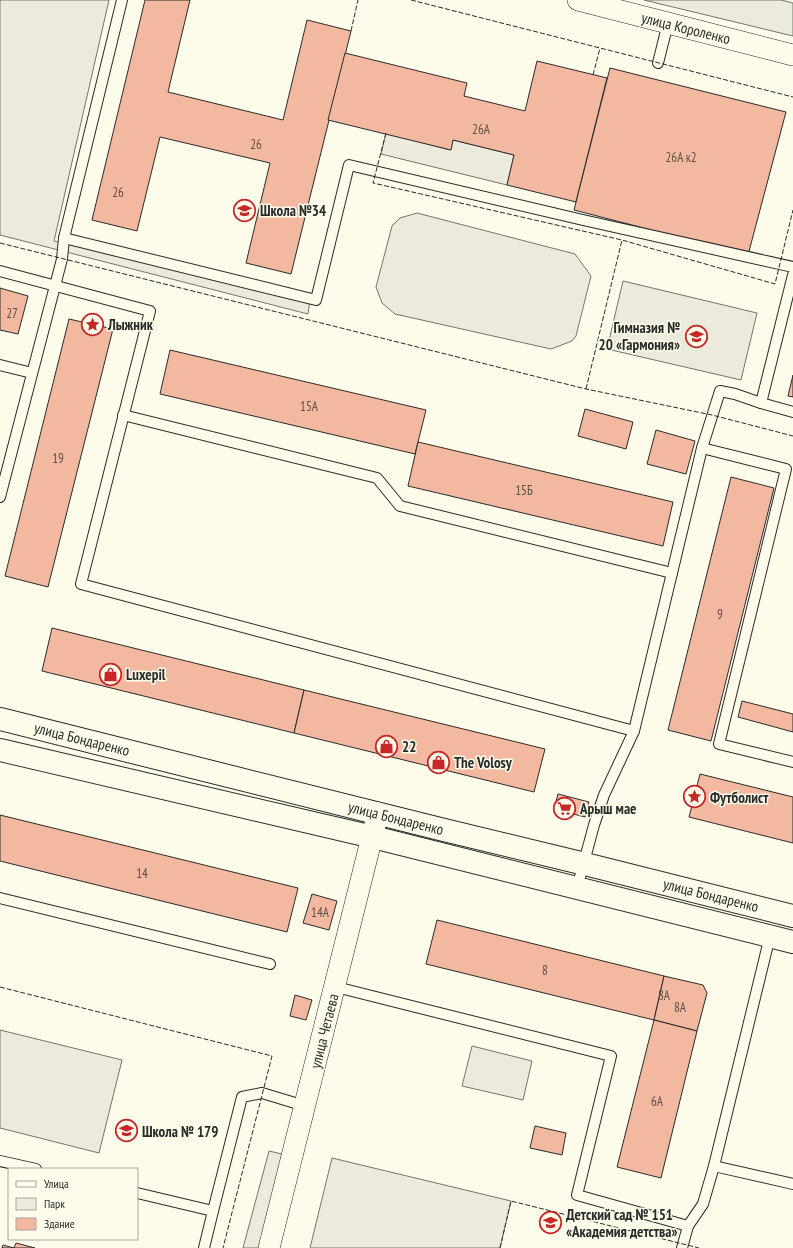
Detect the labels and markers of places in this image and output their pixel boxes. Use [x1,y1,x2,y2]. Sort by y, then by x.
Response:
school or university icon: Школа №34 [231,197,257,223]
place label: Школа №34 [260,201,326,220]
place icon: Лыжник [79,311,105,337]
place label: Лыжник [107,315,154,334]
place label: Гимназия № 20 «Гармония» [599,318,680,354]
school or university icon: Гимназия № 20 «Гармония» [683,323,709,349]
shop icon: Luxepil [98,661,124,687]
place label: Luxepil [126,665,166,684]
shop icon: 22 [374,733,400,759]
place label: 22 [402,737,416,756]
shop icon: The Volosy [426,749,452,775]
place label: The Volosy [454,753,513,772]
place icon: Футболист [681,784,707,810]
place label: Футболист [710,788,769,807]
supermarket icon: Арыш мае [551,795,577,821]
place label: Арыш мае [579,799,637,818]
school or university icon: Школа № 179 [113,1118,139,1144]
place label: Школа № 179 [142,1122,218,1141]
place label: Детский сад № 151 «Академия детства» [566,1205,678,1241]
school or university icon: Детский сад № 151 «Академия детства» [538,1210,564,1236]

